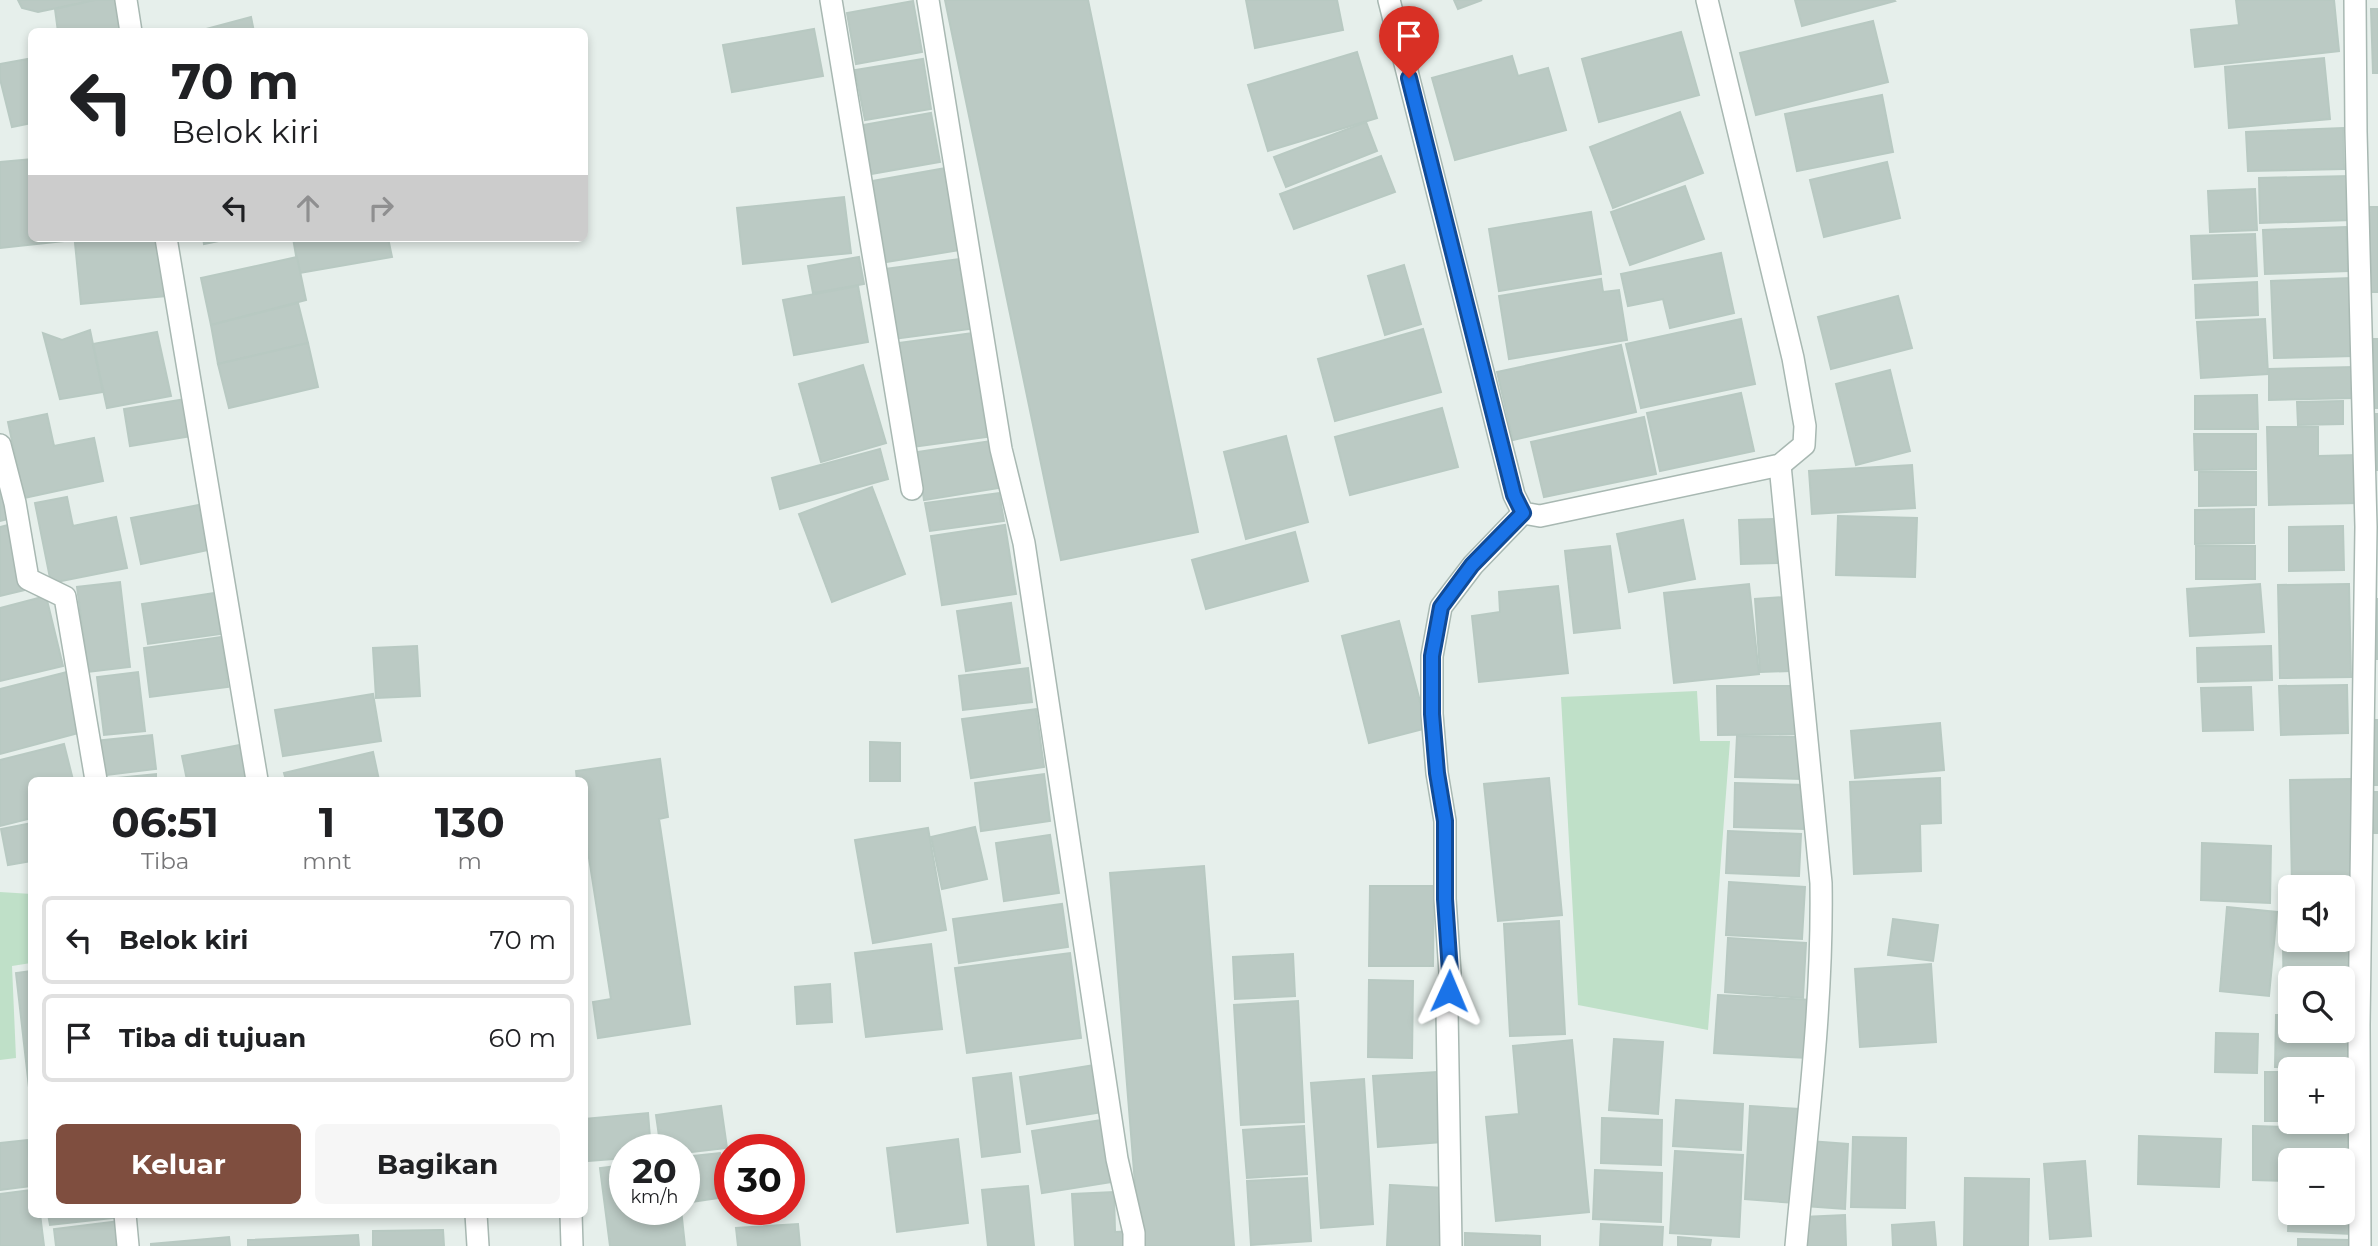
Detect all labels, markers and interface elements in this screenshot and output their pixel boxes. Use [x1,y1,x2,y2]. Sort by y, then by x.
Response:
pin [1379,6,1439,78]
icon: arrive [1390,17,1428,55]
text: 70 m [171,52,299,111]
icon: left [56,56,147,147]
text: Belok kiri [171,112,320,151]
icon: left [216,189,254,227]
icon: ahead [289,189,327,227]
icon: right [362,189,400,227]
text: 06:51 [111,796,219,848]
text: 1 [319,796,335,848]
text: 130 [435,796,505,848]
text: Tiba [141,847,189,875]
text: mnt [302,847,352,875]
text: m [458,847,482,875]
map controls [2278,875,2355,1225]
button: sound [2278,875,2355,952]
icon: left [60,921,98,959]
text: Belok kiri [119,924,248,956]
text: 70 m [490,924,556,956]
position arrow [1412,954,1486,1028]
button: search [2278,966,2355,1043]
icon: arrive [60,1019,98,1057]
text: Tiba di tujuan [119,1022,306,1054]
text: 60 m [489,1022,556,1054]
button: + [2278,1057,2355,1134]
button: Keluar [56,1124,301,1204]
button: Bagikan [315,1124,560,1204]
speed limit sign: 30 [714,1134,805,1225]
button: − [2278,1148,2355,1225]
text: 20 [632,1149,677,1192]
text: km/h [630,1186,679,1208]

